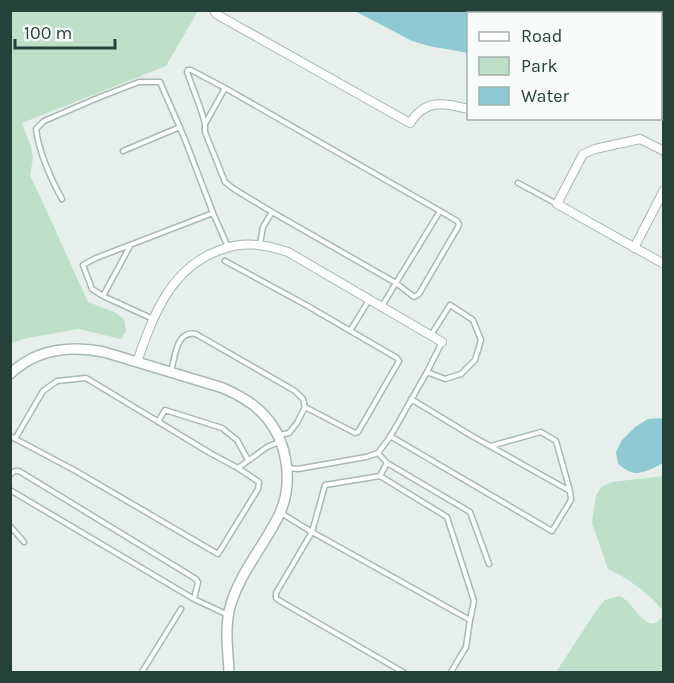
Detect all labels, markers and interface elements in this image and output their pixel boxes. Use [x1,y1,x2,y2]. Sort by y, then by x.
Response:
scale bar [15,12,116,50]
legend [467,12,662,120]
text: 100 m [24,22,72,44]
text: Road [521,25,562,47]
text: Park [521,55,558,77]
text: Water [521,85,569,107]

